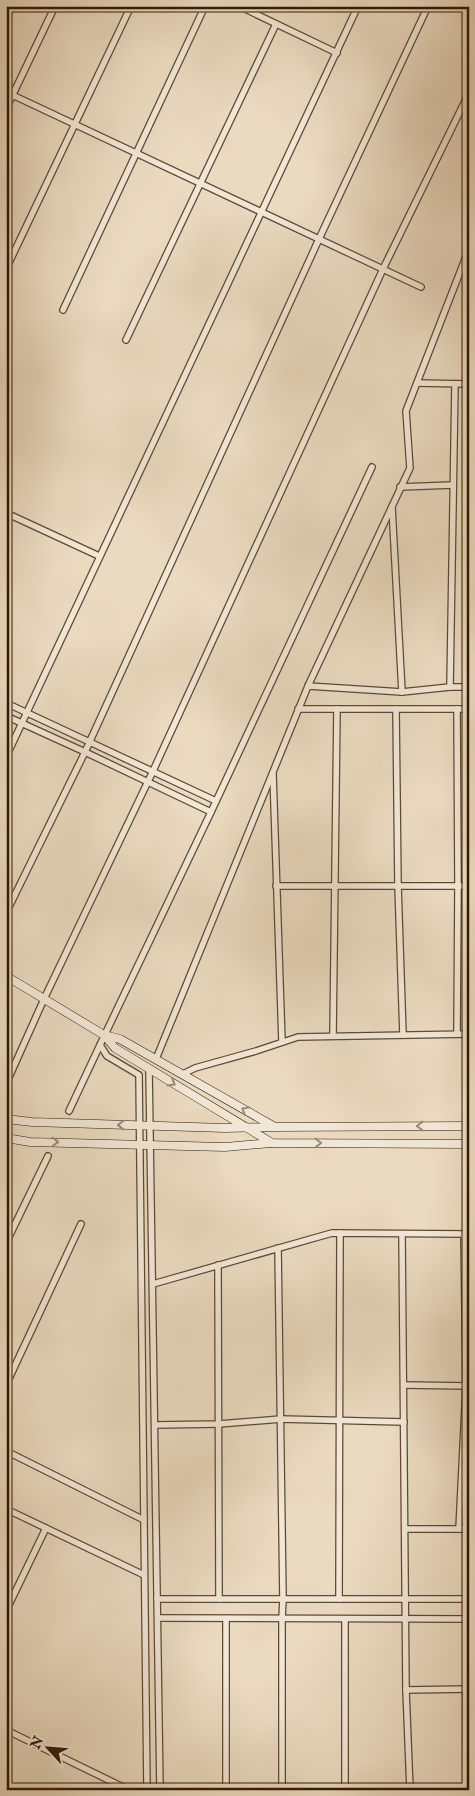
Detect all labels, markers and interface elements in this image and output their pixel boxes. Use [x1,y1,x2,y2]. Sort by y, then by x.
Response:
one-way arrow [167,1076,176,1086]
one-way arrow [241,1106,250,1116]
one-way arrow [117,1120,124,1130]
one-way arrow [416,1121,424,1131]
one-way arrow [51,1137,59,1147]
one-way arrow [314,1138,322,1148]
north arrow [22,1724,72,1774]
text: N [26,1733,48,1753]

